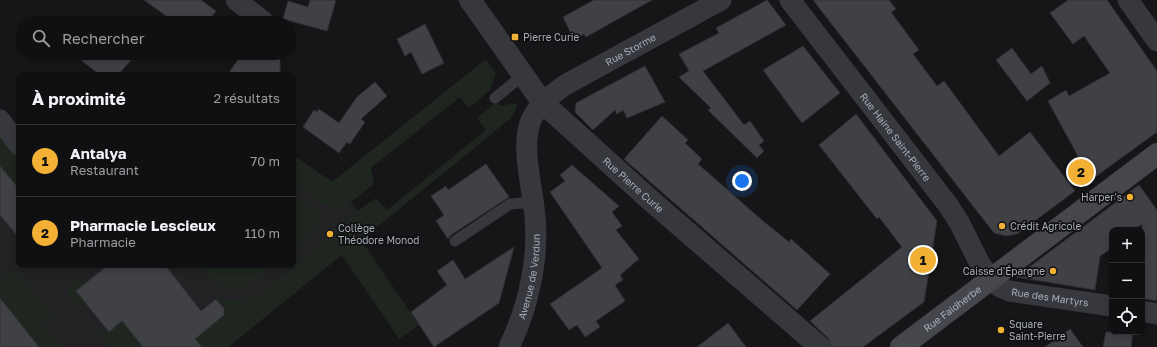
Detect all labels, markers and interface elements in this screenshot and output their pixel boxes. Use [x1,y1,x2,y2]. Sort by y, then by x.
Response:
search box [16,16,296,60]
icon: search [30,27,52,49]
text: Rechercher [62,29,145,47]
place label: Pierre Curie [523,31,579,43]
street label: Rue Storme [603,31,658,68]
marker: Pierre Curie [510,32,520,42]
text: À proximité [32,88,126,109]
text: 2 résultats [214,90,280,106]
street label: Rue Haine Saint-Pierre [858,90,934,184]
text: Antalya [70,144,126,162]
text: 1 [42,153,48,169]
text: 70 m [250,153,280,169]
street label: Rue Pierre Curie [601,154,666,215]
pin: 2 [1068,157,1094,187]
text: Restaurant [70,162,139,178]
your location [732,171,752,191]
place label: Harper's [1081,191,1122,203]
marker: Harper's [1125,192,1135,202]
text: Pharmacie Lescieux [70,216,216,234]
place label: Crédit Agricole [1010,220,1082,232]
marker: Crédit Agricole [997,221,1007,231]
place label: Collège Théodore Monod [338,222,419,246]
text: 2 [41,225,49,241]
text: 110 m [245,225,280,241]
map controls [1109,227,1145,335]
button: + [1109,227,1145,263]
marker: Collège Théodore Monod [325,229,335,239]
text: Pharmacie [70,234,136,250]
street label: Avenue de Verdun [515,234,542,321]
pin: 1 [910,245,936,275]
button: − [1109,263,1145,299]
place label: Caisse d'Épargne [963,265,1045,277]
marker: Caisse d'Épargne [1048,266,1058,276]
street label: Rue Faidherbe [921,283,983,334]
street label: Rue des Martyrs [1010,285,1089,309]
button: locate [1109,299,1145,335]
place label: Square Saint-Pierre [1009,318,1066,342]
marker: Square Saint-Pierre [996,325,1006,335]

